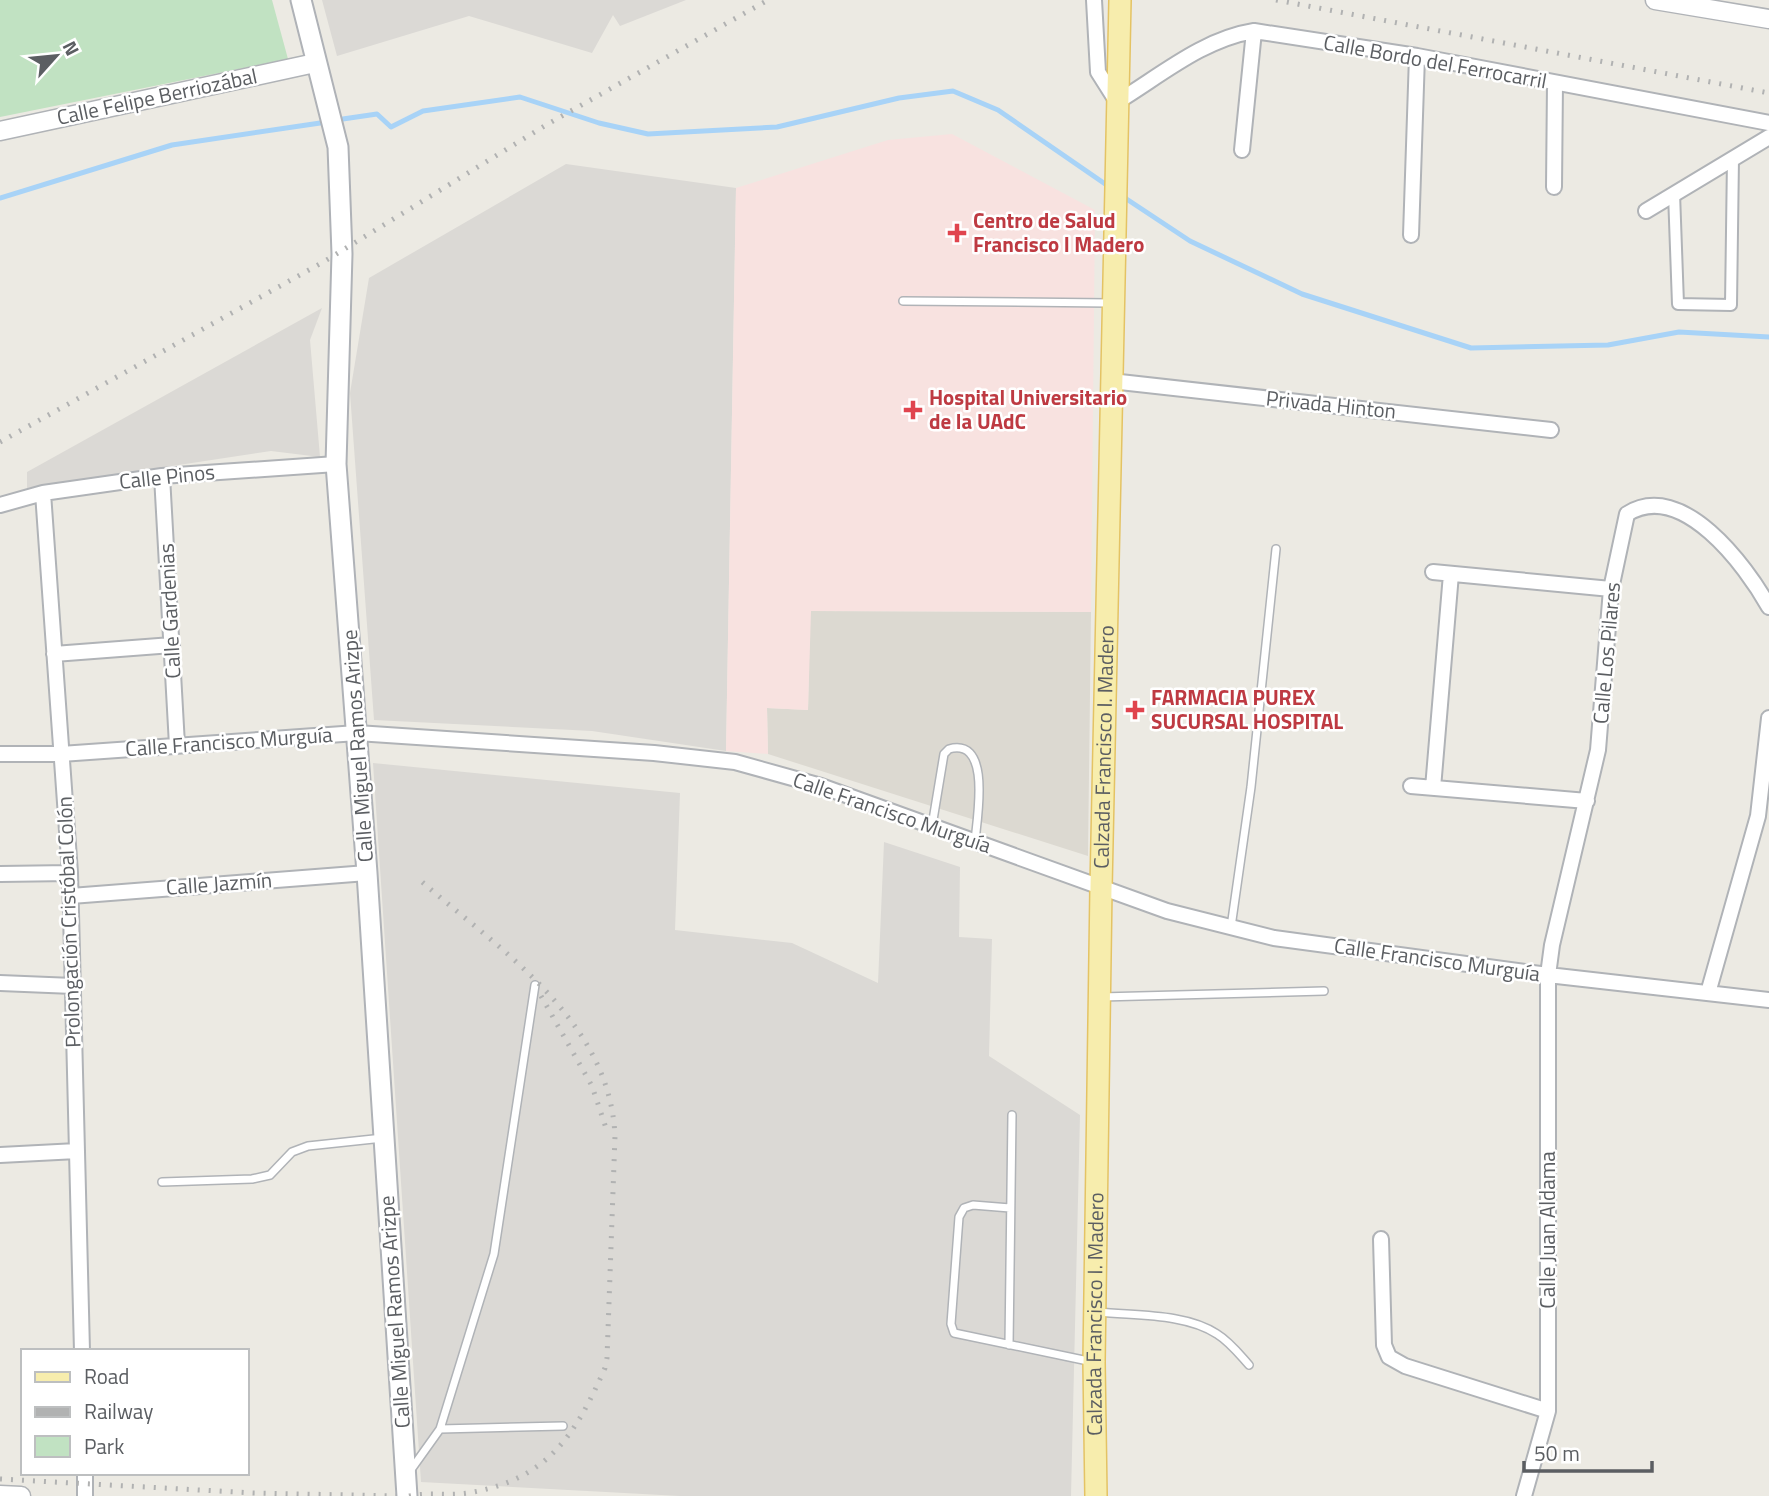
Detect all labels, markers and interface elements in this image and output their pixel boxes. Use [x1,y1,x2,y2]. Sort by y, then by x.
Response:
north arrow [21,21,91,91]
street label: Calle Bordo del Ferrocarril [1321,26,1549,96]
text: N [56,36,88,61]
street label: Calle Felipe Berriozábal [54,59,260,133]
place label: Centro de Salud Francisco I Madero [973,204,1144,260]
marker: Centro de Salud Francisco I Madero [947,223,967,243]
place label: Hospital Universitario de la UAdC [929,381,1127,437]
street label: Privada Hinton [1264,381,1398,427]
marker: Hospital Universitario de la UAdC [903,400,923,420]
street label: Calle Pinos [117,455,216,497]
street label: Calle Gardenias [149,543,189,679]
street label: Calle Los Pilares [1584,581,1628,725]
street label: Calzada Francisco I. Madero [1084,625,1122,869]
street label: Calle Miguel Ramos Arizpe [333,629,381,864]
place label: FARMACIA PUREX SUCURSAL HOSPITAL [1151,681,1343,737]
marker: FARMACIA PUREX SUCURSAL HOSPITAL [1125,700,1145,720]
street label: Calle Francisco Murguía [124,718,334,764]
street label: Calle Francisco Murguía [789,763,996,861]
street label: Prolongación Cristóbal Colón [48,796,88,1048]
street label: Calle Jazmín [165,863,273,903]
street label: Calle Francisco Murguía [1332,929,1543,989]
street label: Calle Juan Aldama [1531,1151,1563,1309]
street label: Calzada Francisco I. Madero [1077,1192,1112,1436]
street label: Calle Miguel Ramos Arizpe [370,1195,418,1430]
legend [21,1349,248,1475]
text: Road [84,1360,129,1392]
text: Railway [84,1395,153,1427]
text: Park [84,1430,124,1462]
scale bar [1524,1430,1652,1474]
text: 50 m [1534,1437,1580,1469]

